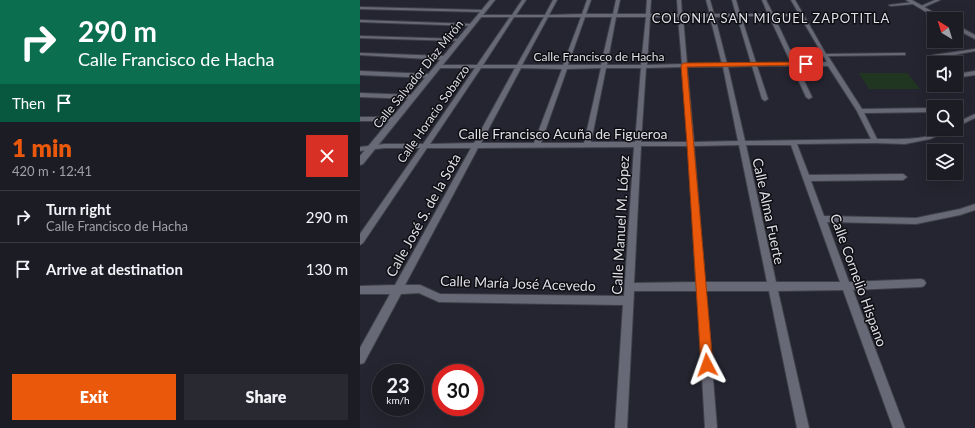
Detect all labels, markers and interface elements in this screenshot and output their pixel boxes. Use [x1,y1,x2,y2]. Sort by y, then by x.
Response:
district label: COLONIA SAN MIGUEL ZAPOTITLA [652,10,890,26]
north arrow [927,12,963,48]
map controls [927,12,963,180]
text: 290 m [78,14,157,48]
icon: right [12,16,64,68]
street label: Calle Salvador Díaz Mirón [370,17,466,131]
pin [789,47,823,81]
text: Calle Francisco de Hacha [78,48,275,70]
street label: Calle Francisco de Hacha [533,49,665,64]
icon: arrive [795,53,817,75]
button: sound [927,56,963,92]
street label: Calle Horacio Sobarzo [394,62,473,166]
icon: arrive [53,92,75,114]
text: Then [12,94,45,112]
button: search [927,100,963,136]
street label: Calle Francisco Acuña de Figueroa [458,125,668,142]
text: 1 min [12,133,72,162]
button: close [306,135,348,177]
button: layers [927,144,963,180]
street label: Calle José S. de la Sota [382,150,464,280]
street label: Calle Manuel M. López [608,155,632,295]
street label: Calle Alma Fuerte [749,156,789,266]
text: 420 m · 12:41 [12,163,92,179]
text: Turn right [46,200,111,218]
icon: right [12,206,34,228]
text: 290 m [306,208,348,226]
street label: Calle Cornelio Hispano [827,211,891,349]
text: Calle Francisco de Hacha [46,218,188,234]
icon: arrive [12,258,34,280]
text: Arrive at destination [46,260,183,278]
text: 130 m [306,260,348,278]
street label: Calle María José Acevedo [440,272,596,294]
position arrow [686,344,728,386]
speed limit sign: 30 [432,364,484,416]
text: 23 [386,373,410,397]
button: Exit [12,374,176,420]
button: Share [184,374,348,420]
text: km/h [386,394,410,406]

